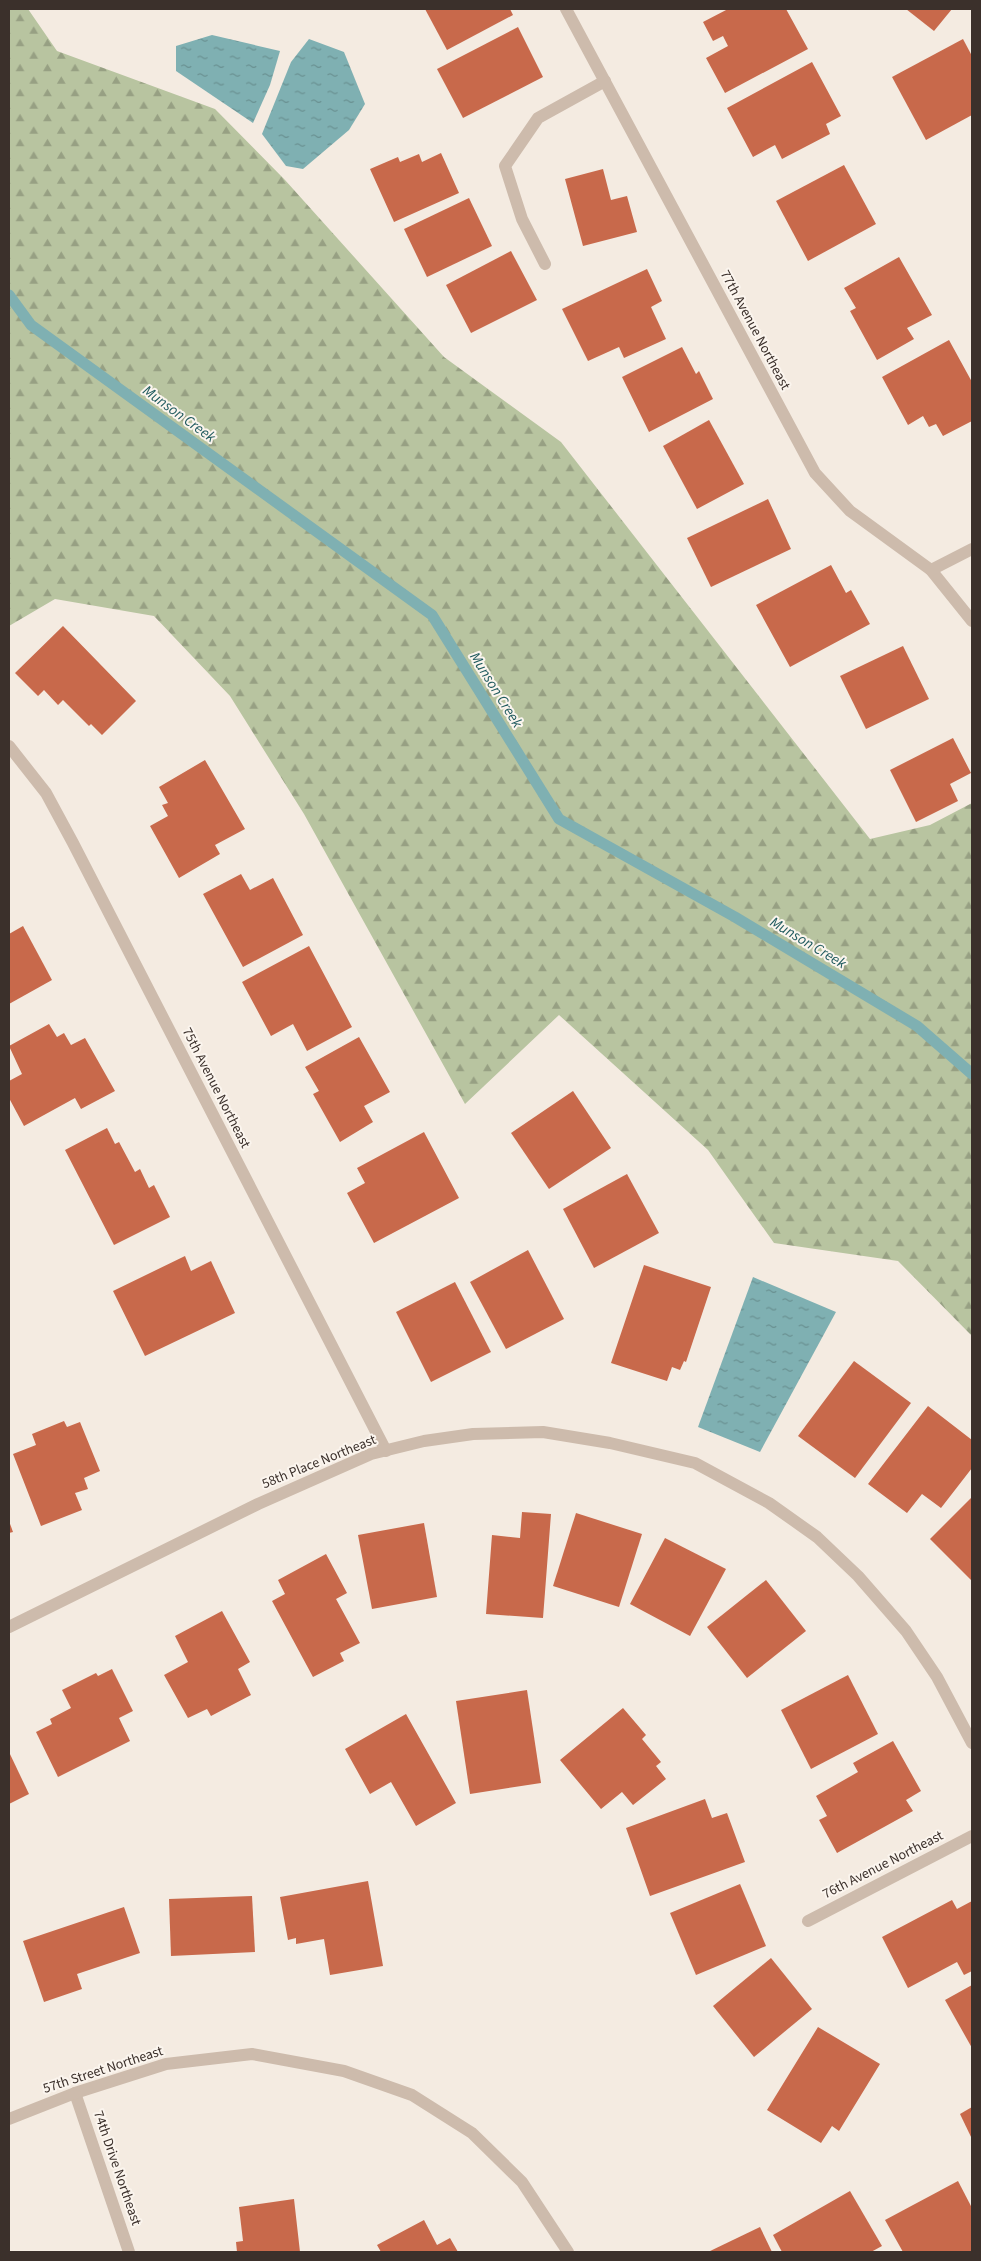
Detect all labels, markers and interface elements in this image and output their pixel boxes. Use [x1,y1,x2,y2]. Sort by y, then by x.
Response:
street label: 77th Avenue Northeast [715,267,795,394]
water label: Munson Creek [138,380,221,448]
water label: Munson Creek [464,648,528,733]
water label: Munson Creek [766,912,851,975]
street label: 75th Avenue Northeast [177,1024,255,1152]
street label: 58th Place Northeast [259,1430,379,1494]
street label: 76th Avenue Northeast [819,1826,947,1904]
street label: 57th Street Northeast [41,2041,166,2099]
street label: 74th Drive Northeast [88,2108,146,2228]

